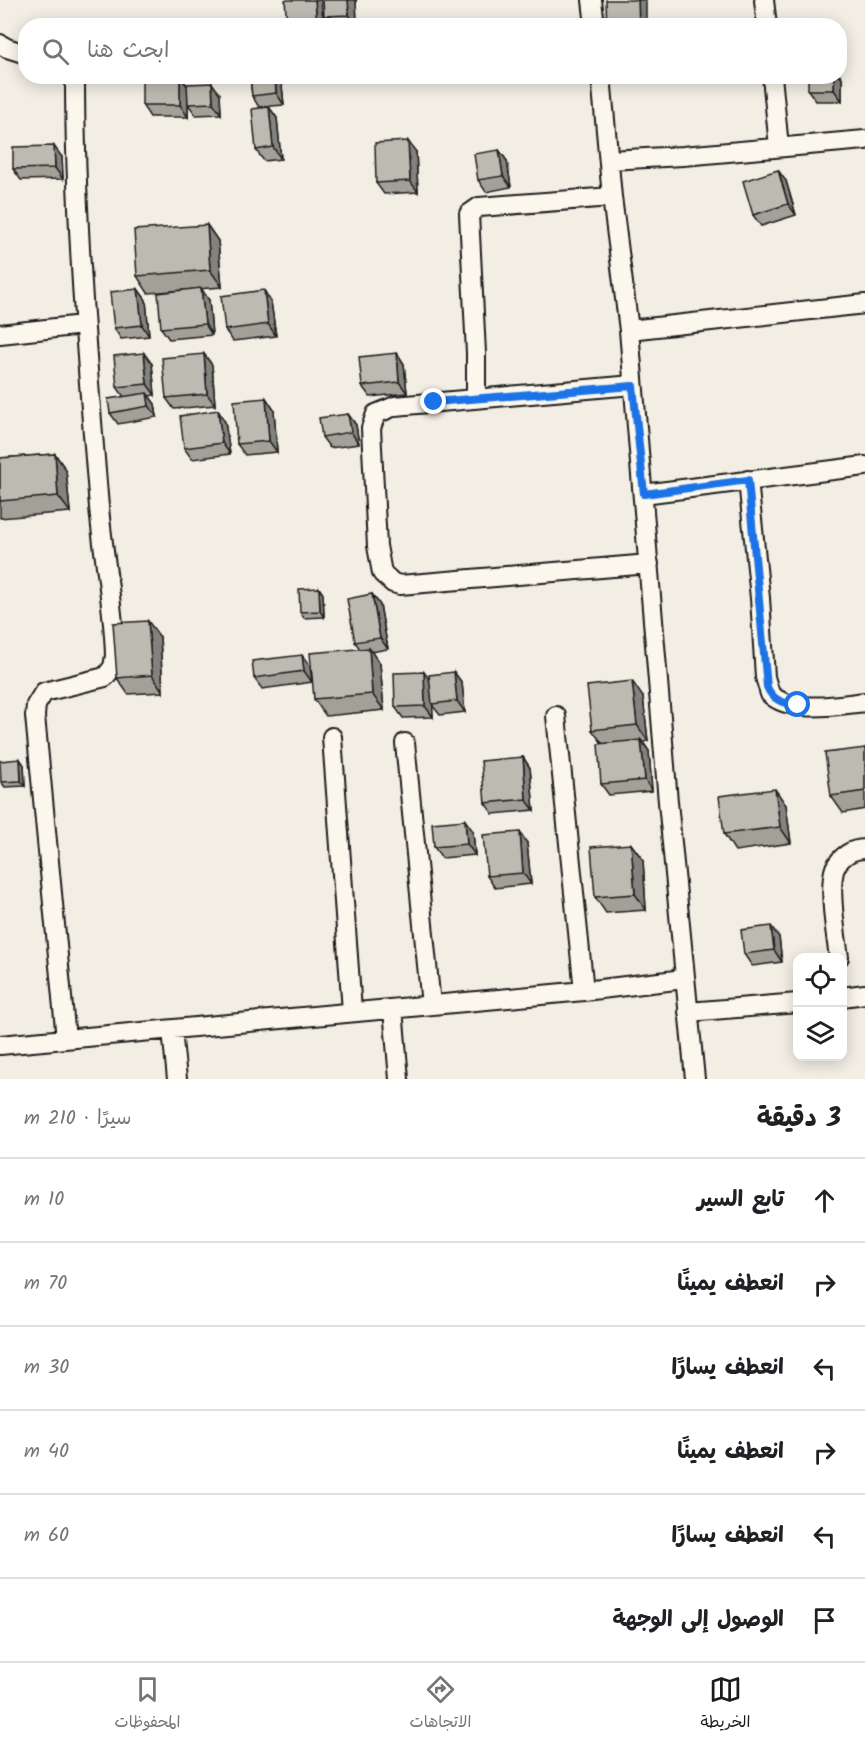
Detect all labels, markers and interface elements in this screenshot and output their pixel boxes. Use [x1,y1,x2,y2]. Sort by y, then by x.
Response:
search box [18,18,847,84]
text: ابحث هنا [87,34,169,69]
icon: search [39,35,72,68]
route end [420,388,446,414]
route start [784,691,810,717]
map controls [793,953,847,1061]
button: locate [793,953,847,1007]
button: layers [793,1007,847,1061]
text: 3 دقيقة [757,1098,841,1140]
text: سيرًا · 210 m [24,1103,131,1135]
text: تابع السير [697,1183,784,1218]
text: 10 m [24,1184,64,1216]
icon: ahead [808,1184,841,1217]
text: انعطف يمينًا [677,1267,784,1302]
text: 70 m [24,1268,67,1300]
icon: right [808,1268,841,1301]
text: انعطف يسارًا [672,1351,784,1386]
text: 30 m [24,1352,69,1384]
icon: left [808,1352,841,1385]
text: انعطف يمينًا [677,1435,784,1470]
text: 40 m [24,1436,69,1468]
icon: right [808,1436,841,1469]
text: انعطف يسارًا [672,1519,784,1554]
text: 60 m [24,1520,69,1552]
icon: left [808,1520,841,1553]
text: الوصول إلى الوجهة [612,1603,784,1638]
icon: arrive [808,1604,841,1637]
tab: المحفوظات [115,1673,180,1736]
tab: الاتجاهات [410,1673,471,1736]
tab: الخريطة [701,1673,750,1736]

